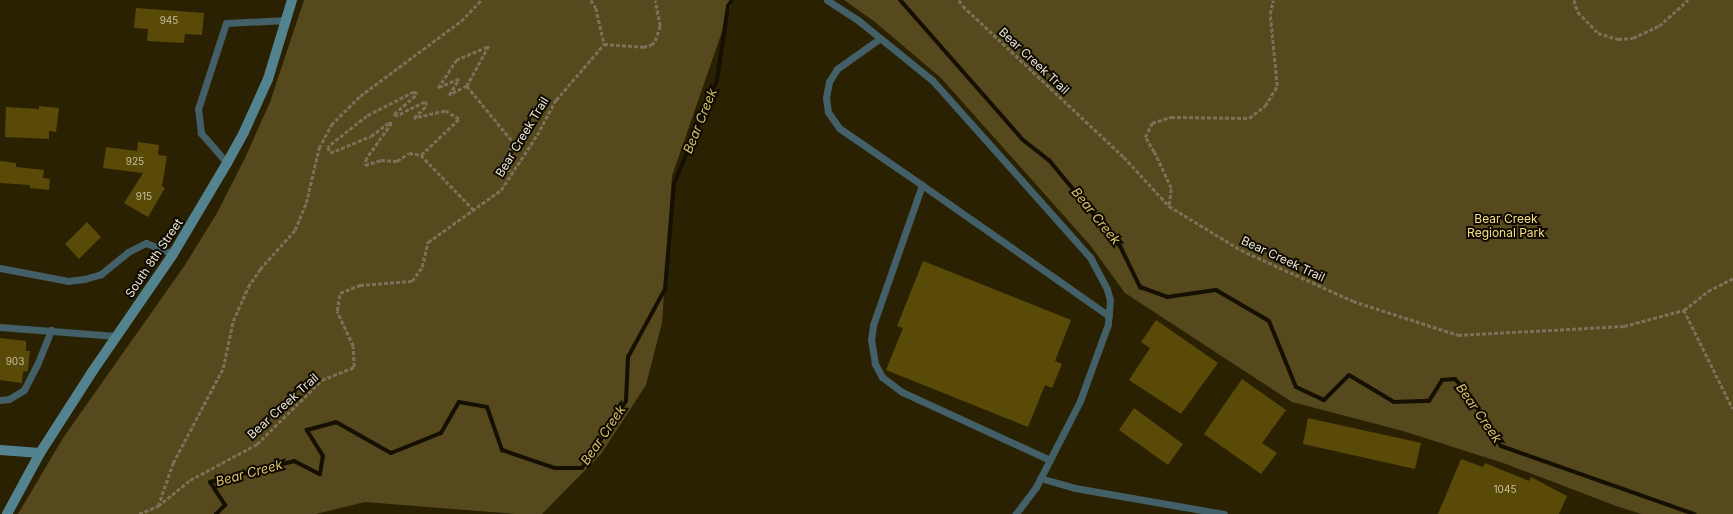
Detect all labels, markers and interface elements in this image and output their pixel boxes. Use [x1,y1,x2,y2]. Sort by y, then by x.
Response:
house number: 945 [160,15,178,27]
street label: Bear Creek Trail [996,25,1072,97]
water label: Bear Creek [680,86,720,156]
street label: Bear Creek Trail [492,94,552,180]
house number: 925 [126,156,144,168]
water label: Bear Creek [1068,184,1124,248]
house number: 915 [136,191,152,203]
park label: Bear Creek Regional Park [1467,212,1545,240]
street label: South 8th Street [122,216,186,300]
street label: Bear Creek Trail [1239,233,1327,285]
house number: 903 [6,356,24,368]
street label: Bear Creek Trail [244,370,322,442]
water label: Bear Creek [1453,380,1505,446]
water label: Bear Creek [577,402,629,468]
water label: Bear Creek [214,457,284,489]
house number: 1045 [1494,484,1516,496]

